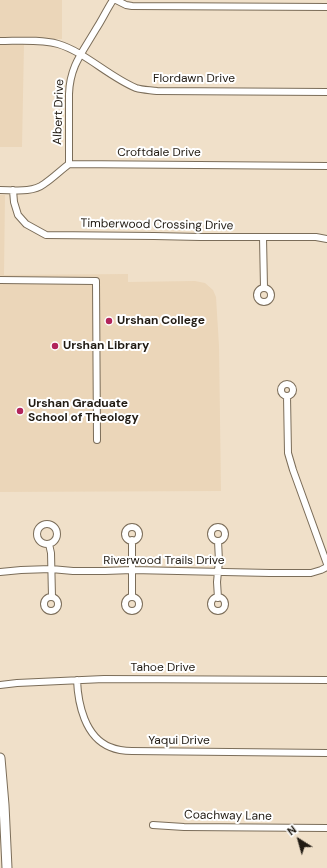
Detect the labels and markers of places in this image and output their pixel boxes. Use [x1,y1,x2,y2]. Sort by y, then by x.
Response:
place label: Urshan College [117,314,205,328]
marker: Urshan College [104,316,114,326]
place label: Urshan Library [63,339,149,353]
marker: Urshan Library [50,341,60,351]
place label: Urshan Graduate School of Theology [28,397,139,425]
marker: Urshan Graduate School of Theology [15,406,25,416]

